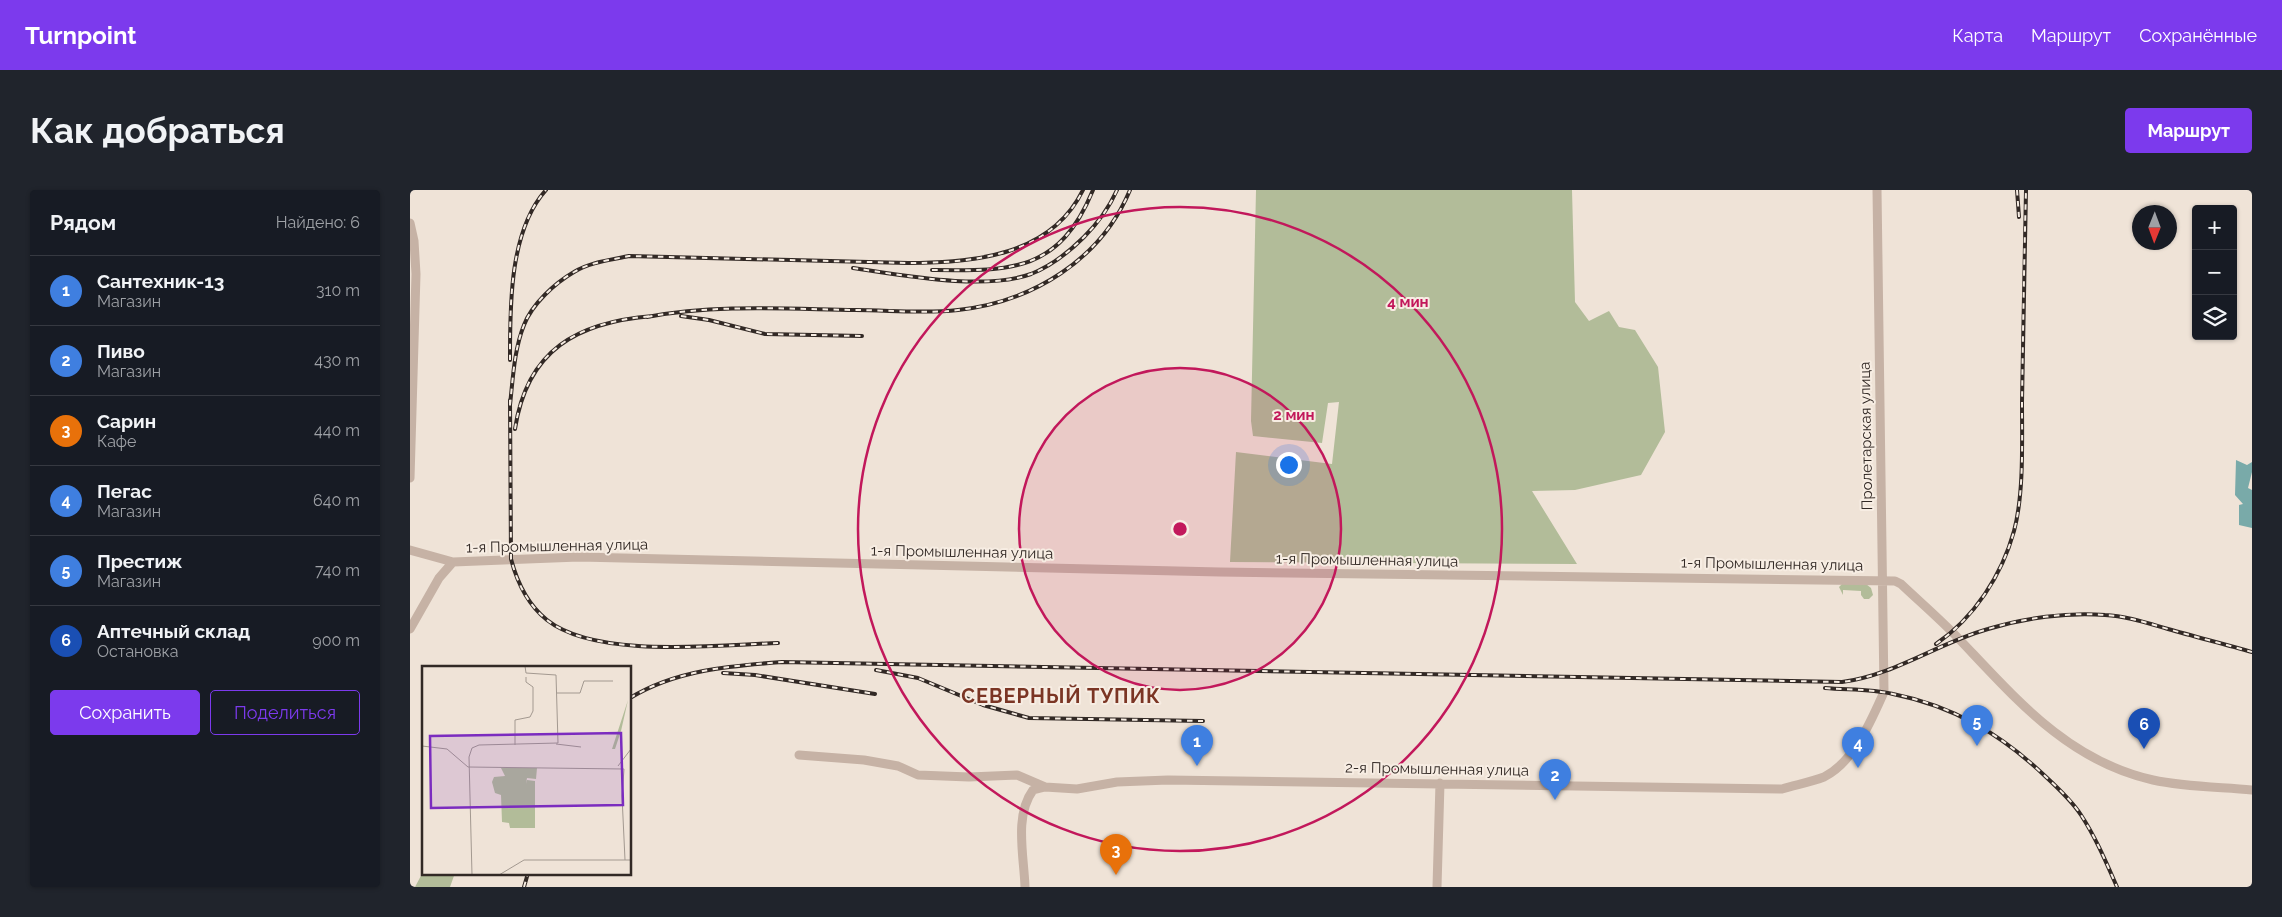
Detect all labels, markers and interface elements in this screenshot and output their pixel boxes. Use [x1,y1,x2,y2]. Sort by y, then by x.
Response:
text: Turnpoint [25,21,137,50]
text: Карта [1952,25,2003,46]
text: Маршрут [2031,25,2111,46]
text: Сохранённые [2139,25,2257,46]
button: Маршрут [2125,108,2252,153]
text: Как добраться [30,110,285,151]
north arrow [2132,205,2177,250]
map controls [2192,205,2237,340]
button: + [2192,205,2237,250]
text: Рядом [50,210,116,235]
text: Найдено: 6 [276,213,360,232]
button: − [2192,250,2237,295]
text: Сантехник-13 [97,270,224,292]
text: 1 [62,281,70,300]
text: 310 m [316,281,360,300]
text: Магазин [97,292,161,311]
text: 4 мин [1387,293,1429,311]
button: layers [2192,295,2237,340]
text: Пиво [97,340,145,362]
text: 2 [61,351,71,370]
text: 430 m [314,351,360,370]
text: Магазин [97,362,161,381]
street label: Пролетарская улица [1856,362,1876,510]
text: 2 мин [1273,406,1315,424]
text: Сарин [97,410,156,432]
text: 3 [62,421,70,440]
text: 440 m [314,421,360,440]
text: Кафе [97,432,136,451]
your location [1276,452,1302,478]
text: Пегас [97,480,152,502]
text: 4 [61,491,71,510]
text: 640 m [313,491,360,510]
text: Магазин [97,502,161,521]
centre of rings [1171,520,1189,538]
street label: 1-я Промышленная улица [466,535,648,557]
street label: 1-я Промышленная улица [871,541,1053,563]
street label: 1-я Промышленная улица [1276,549,1458,571]
text: Престиж [97,550,182,572]
street label: 1-я Промышленная улица [1681,553,1863,575]
text: 5 [62,561,70,580]
text: 740 m [315,561,360,580]
text: Магазин [97,572,161,591]
text: Аптечный склад [97,620,250,642]
text: 6 [61,631,71,650]
text: 900 m [312,631,360,650]
text: Остановка [97,642,179,661]
inset map [422,666,631,874]
district label: СЕВЕРНЫЙ ТУПИК [961,684,1161,708]
button: Сохранить [50,690,200,735]
button: Поделиться [210,690,360,735]
pin: 5 [1961,705,1993,746]
pin: 6 [2128,708,2160,749]
pin: 1 [1181,725,1213,766]
pin: 4 [1842,727,1874,768]
street label: 2-я Промышленная улица [1345,758,1529,780]
pin: 2 [1539,759,1571,800]
pin: 3 [1100,834,1132,875]

